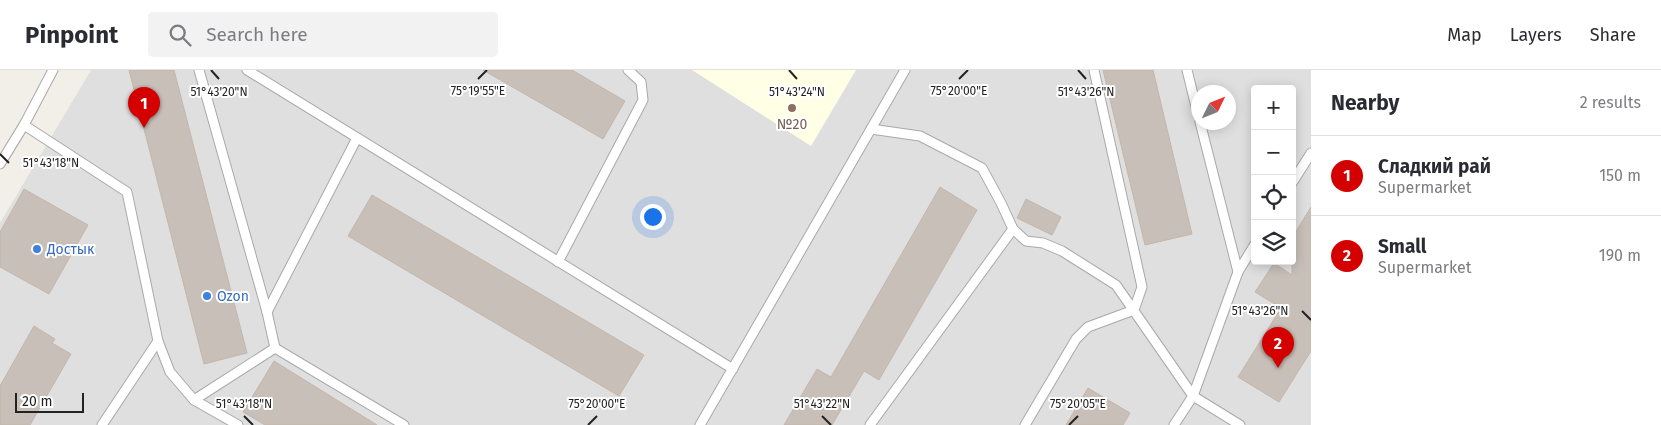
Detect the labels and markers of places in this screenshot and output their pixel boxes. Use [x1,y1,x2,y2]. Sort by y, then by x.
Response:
pin: 1 [128,87,160,128]
marker: №20 [786,102,798,114]
place label: №20 [777,116,807,133]
place label: Достык [46,241,95,258]
marker: Достык [31,243,43,255]
place label: Ozon [217,288,249,305]
marker: Ozon [201,290,213,302]
pin: 2 [1262,327,1294,368]

